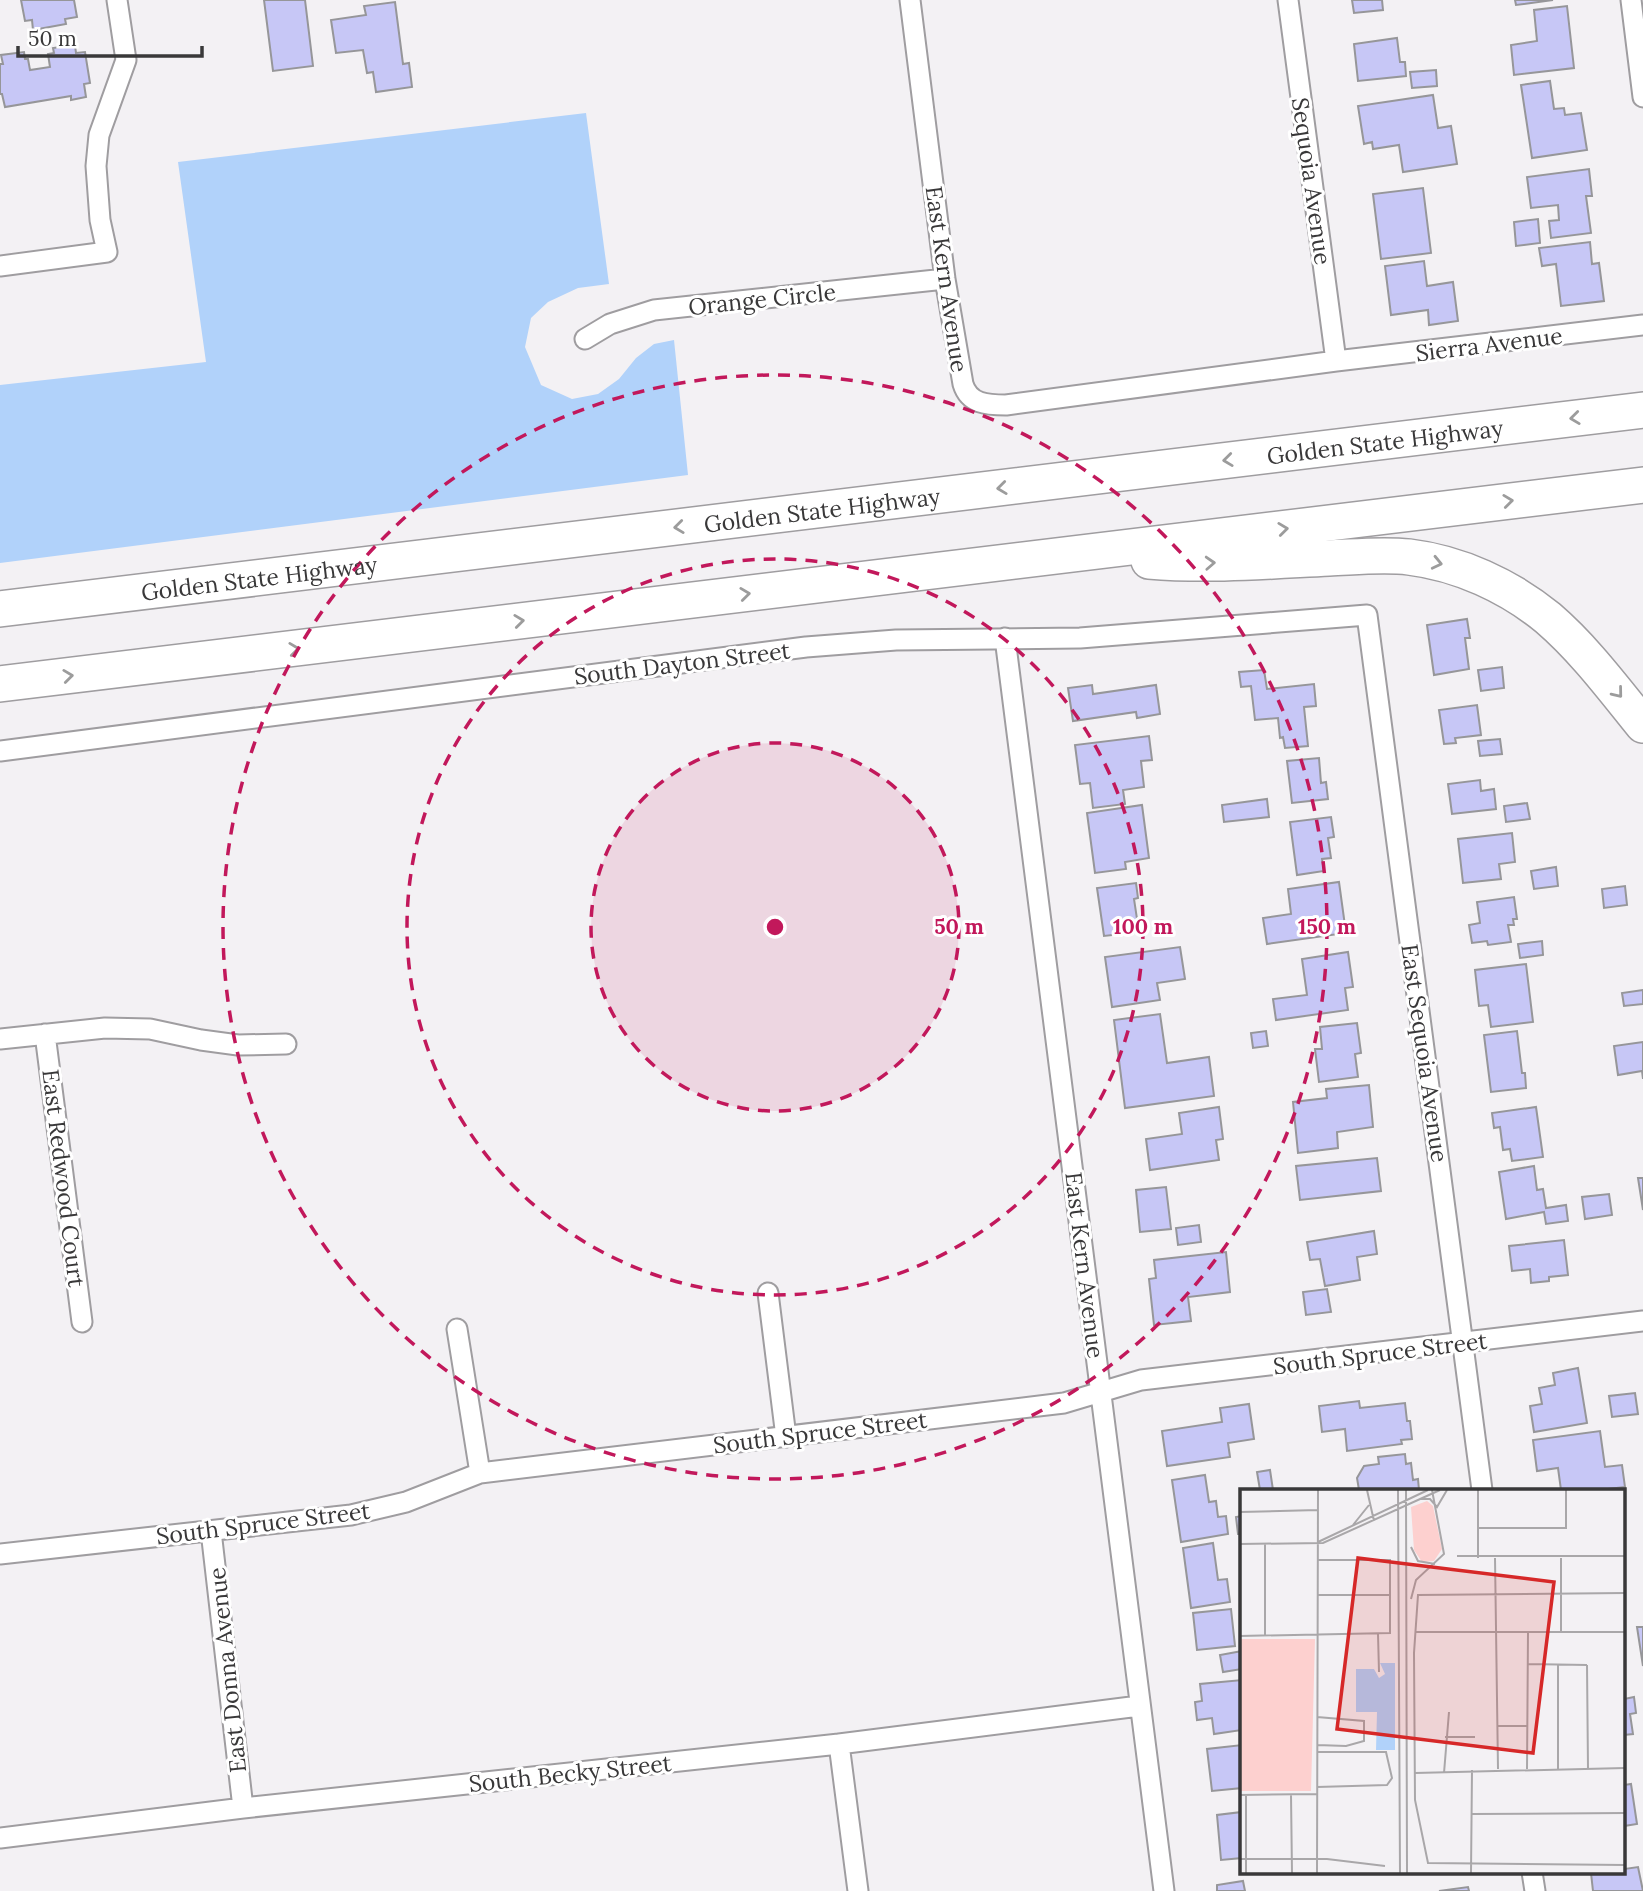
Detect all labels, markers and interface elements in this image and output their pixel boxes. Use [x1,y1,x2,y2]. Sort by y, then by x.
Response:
scale bar [18,14,201,58]
text: 50 m [28,25,77,52]
street label: Sequoia Avenue [1286,96,1338,266]
street label: East Kern Avenue [920,184,974,374]
street label: Orange Circle [687,277,837,321]
street label: Sierra Avenue [1414,321,1564,367]
one-way arrow [1569,411,1581,426]
street label: Golden State Highway [1265,412,1505,470]
one-way arrow [1222,453,1234,468]
one-way arrow [996,480,1008,495]
street label: Golden State Highway [702,481,943,538]
one-way arrow [1503,494,1514,509]
one-way arrow [673,519,685,534]
one-way arrow [1277,521,1288,536]
street label: Golden State Highway [139,549,380,606]
one-way arrow [1431,555,1443,570]
one-way arrow [1205,556,1216,571]
one-way arrow [739,586,751,601]
one-way arrow [514,614,525,629]
street label: South Dayton Street [572,635,792,691]
one-way arrow [288,641,299,656]
one-way arrow [62,669,74,684]
one-way arrow [1609,686,1622,698]
text: 50 m [934,913,984,940]
text: 100 m [1113,913,1173,940]
text: 150 m [1298,913,1356,940]
centre of rings [763,915,787,939]
street label: East Sequoia Avenue [1395,942,1455,1164]
street label: East Redwood Court [36,1067,92,1289]
street label: East Kern Avenue [1059,1170,1111,1360]
street label: South Spruce Street [1271,1325,1489,1381]
street label: South Spruce Street [711,1404,929,1460]
inset map [1240,1489,1626,1874]
street label: South Spruce Street [154,1495,372,1551]
street label: East Donna Avenue [202,1566,252,1774]
street label: South Becky Street [467,1748,673,1798]

